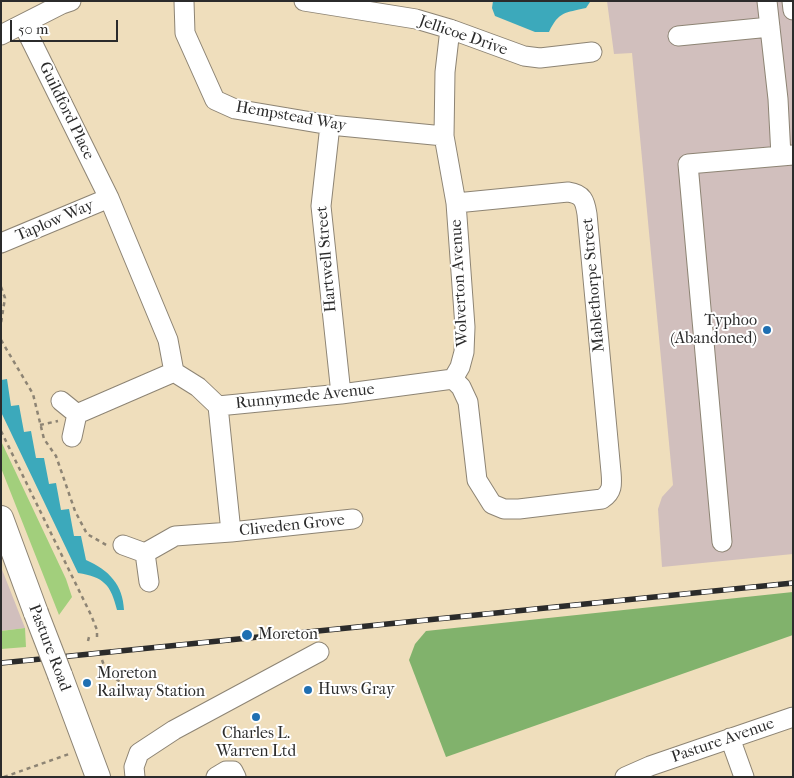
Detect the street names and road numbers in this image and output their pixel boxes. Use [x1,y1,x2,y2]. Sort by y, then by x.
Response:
street label: Jellicoe Drive [416,12,510,60]
street label: Guildford Place [34,59,98,163]
street label: Hempstead Way [234,98,348,136]
street label: Taplow Way [13,196,97,246]
street label: Hartwell Street [313,205,341,313]
street label: Mablethorpe Street [579,217,609,353]
street label: Wolverton Avenue [447,219,473,347]
street label: Runnymede Avenue [234,380,376,414]
street label: Cliveden Grove [238,511,346,541]
street label: Pasture Road [24,602,74,694]
street label: Pasture Avenue [669,714,777,768]

